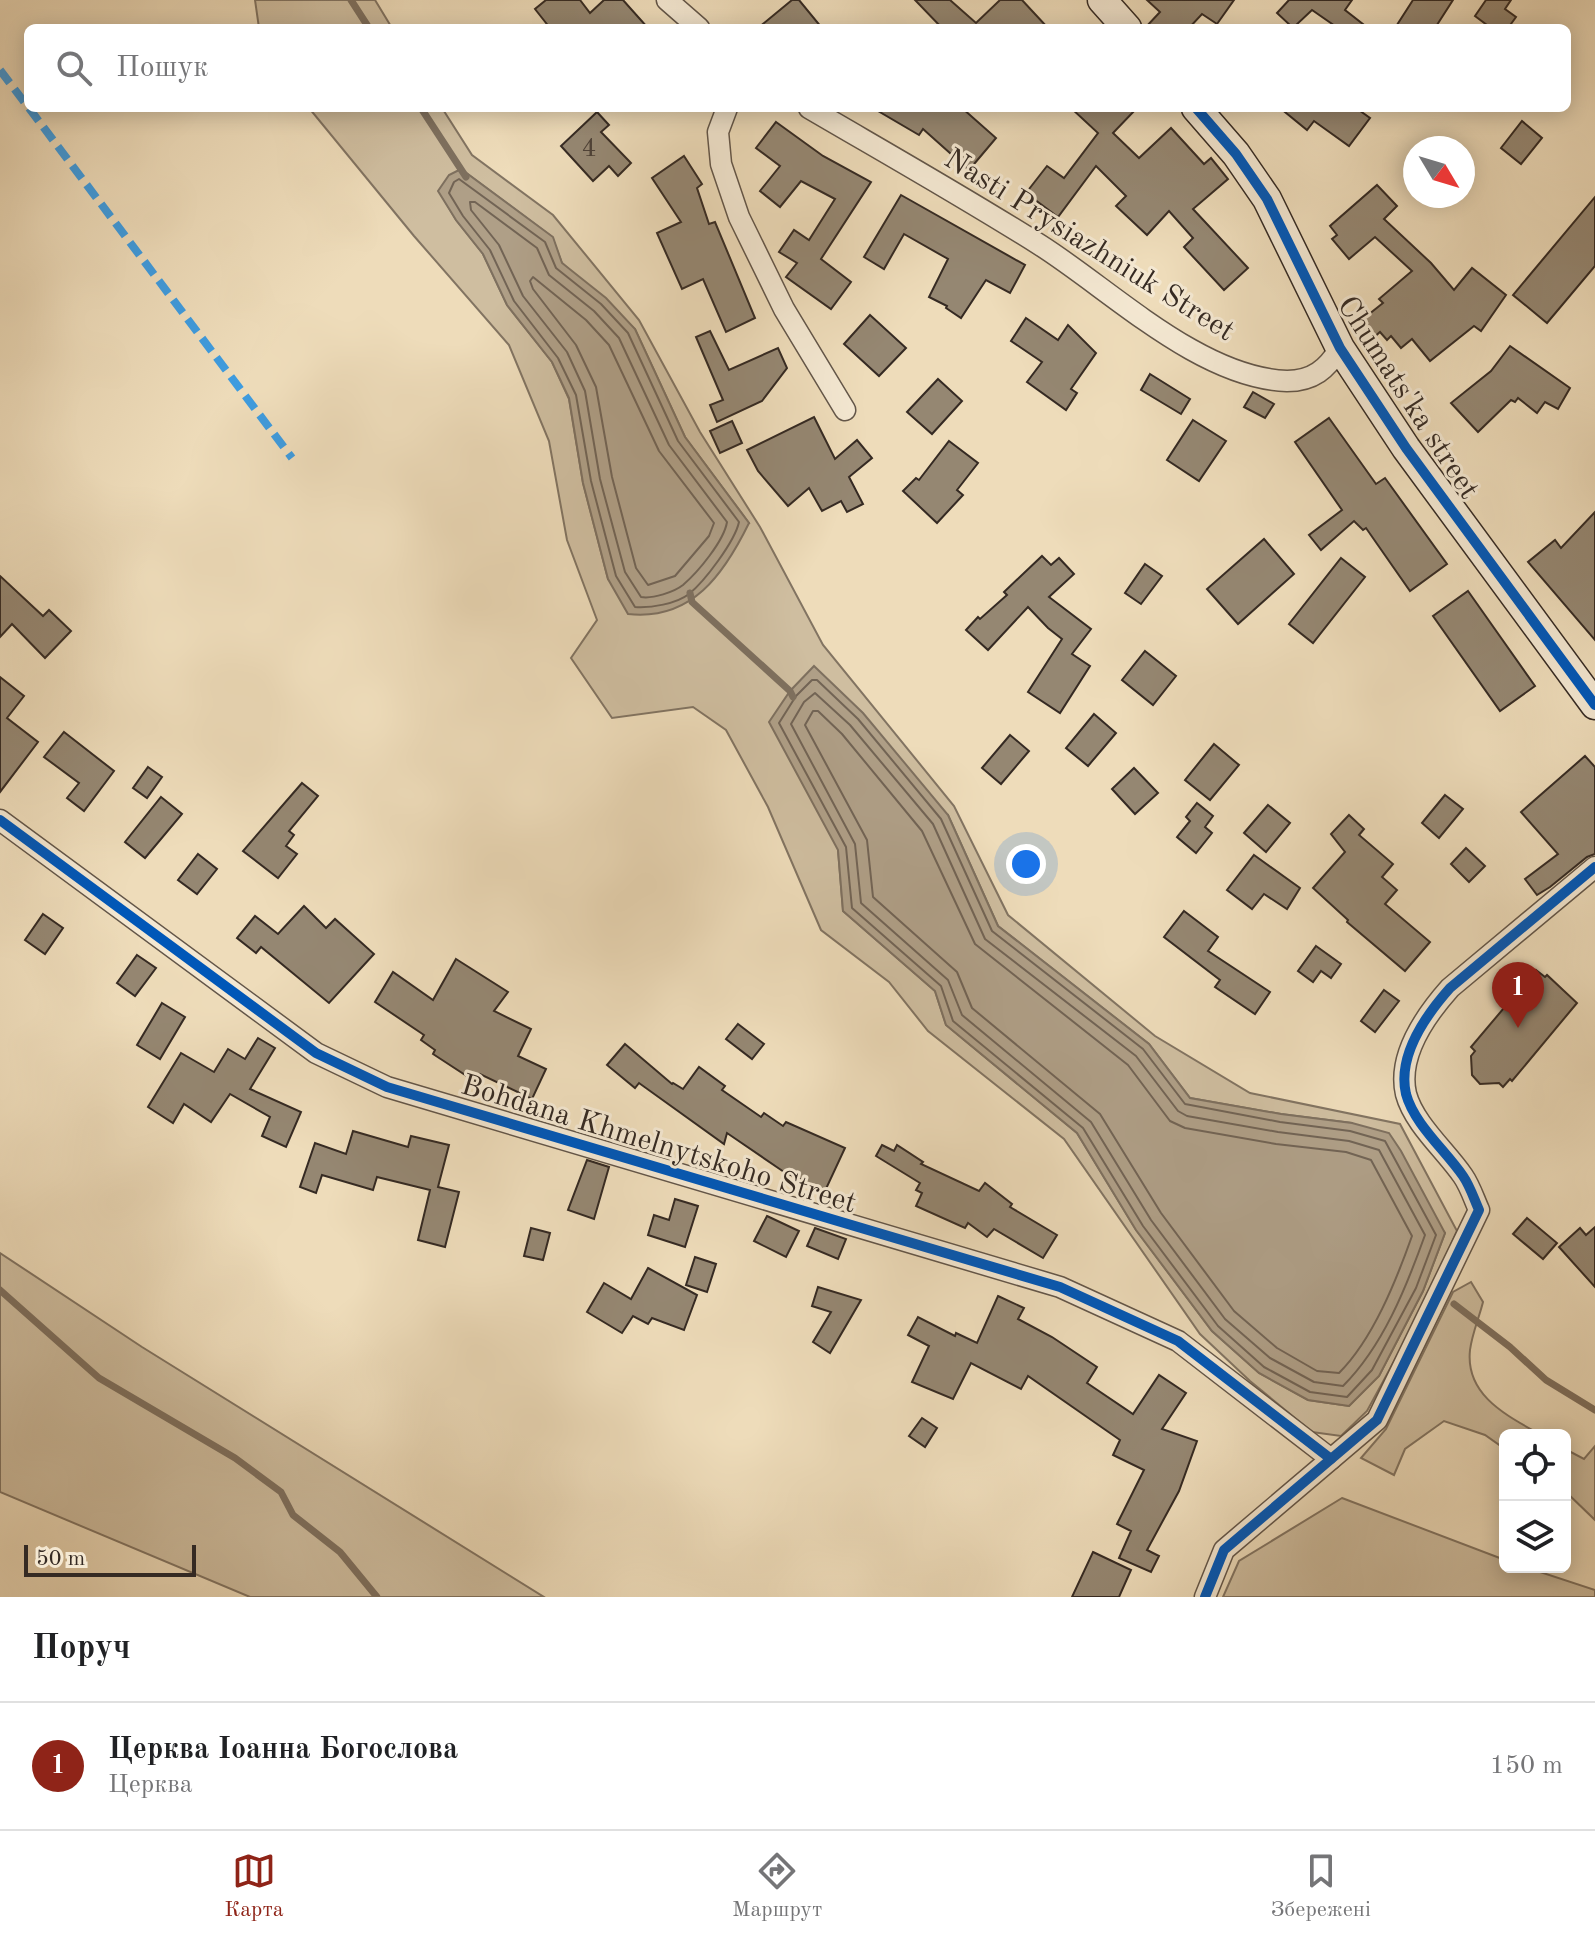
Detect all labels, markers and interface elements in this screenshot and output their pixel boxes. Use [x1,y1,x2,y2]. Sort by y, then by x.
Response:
search box [24,24,1571,112]
icon: search [52,46,96,90]
text: Пошук [116,53,208,83]
house number: 4 [581,136,597,162]
north arrow [1403,136,1475,208]
street label: Nasti Prysiazhniuk Street [939,144,1239,347]
street label: Chumats'ka street [1331,292,1484,505]
your location [1006,844,1046,884]
pin: 1 [1492,962,1544,1028]
street label: Bohdana Khmelnytskoho Street [457,1070,860,1219]
map controls [1499,1429,1571,1573]
button: locate [1499,1429,1571,1501]
button: layers [1499,1501,1571,1573]
scale bar [24,1541,196,1577]
text: 50 m [36,1548,85,1570]
text: Поруч [32,1632,131,1666]
text: Церква Іоанна Богослова [108,1735,458,1765]
text: 1 [50,1753,66,1779]
text: 150 m [1490,1753,1563,1779]
text: Церква [108,1772,193,1798]
tab: Карта [224,1849,284,1924]
tab: Маршрут [732,1849,822,1924]
tab: Збережені [1271,1849,1371,1924]

